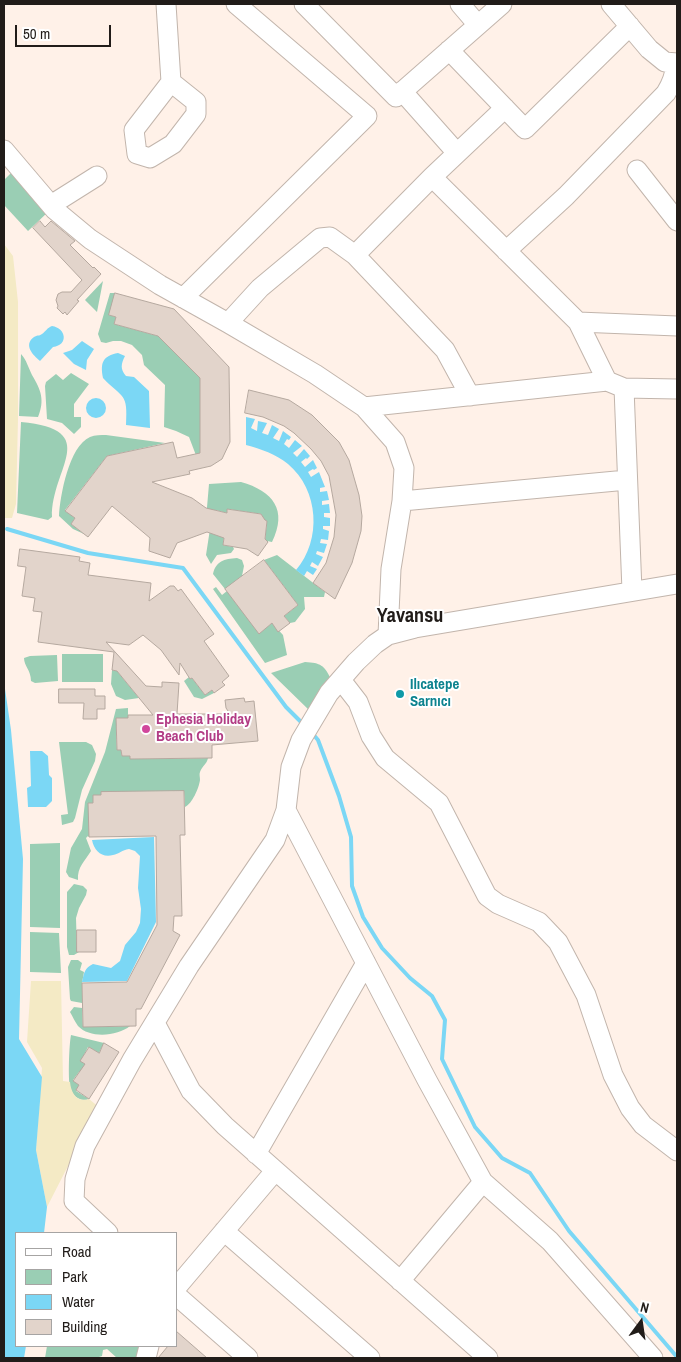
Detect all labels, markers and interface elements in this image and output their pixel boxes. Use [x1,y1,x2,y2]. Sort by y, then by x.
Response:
scale bar [18,15,114,47]
text: 50 m [23,23,50,44]
district label: Yavansu [377,605,443,629]
place label: Ilıcatepe Sarnıcı [410,676,459,711]
marker: Ilıcatepe Sarnıcı [394,688,406,700]
place label: Ephesia Holiday Beach Club [156,711,251,746]
marker: Ephesia Holiday Beach Club [140,723,152,735]
legend [15,1232,178,1347]
text: Road [62,1241,91,1262]
text: Park [62,1266,87,1287]
text: Water [62,1291,94,1312]
north arrow [616,1297,666,1347]
text: N [638,1298,651,1317]
text: Building [62,1316,107,1337]

